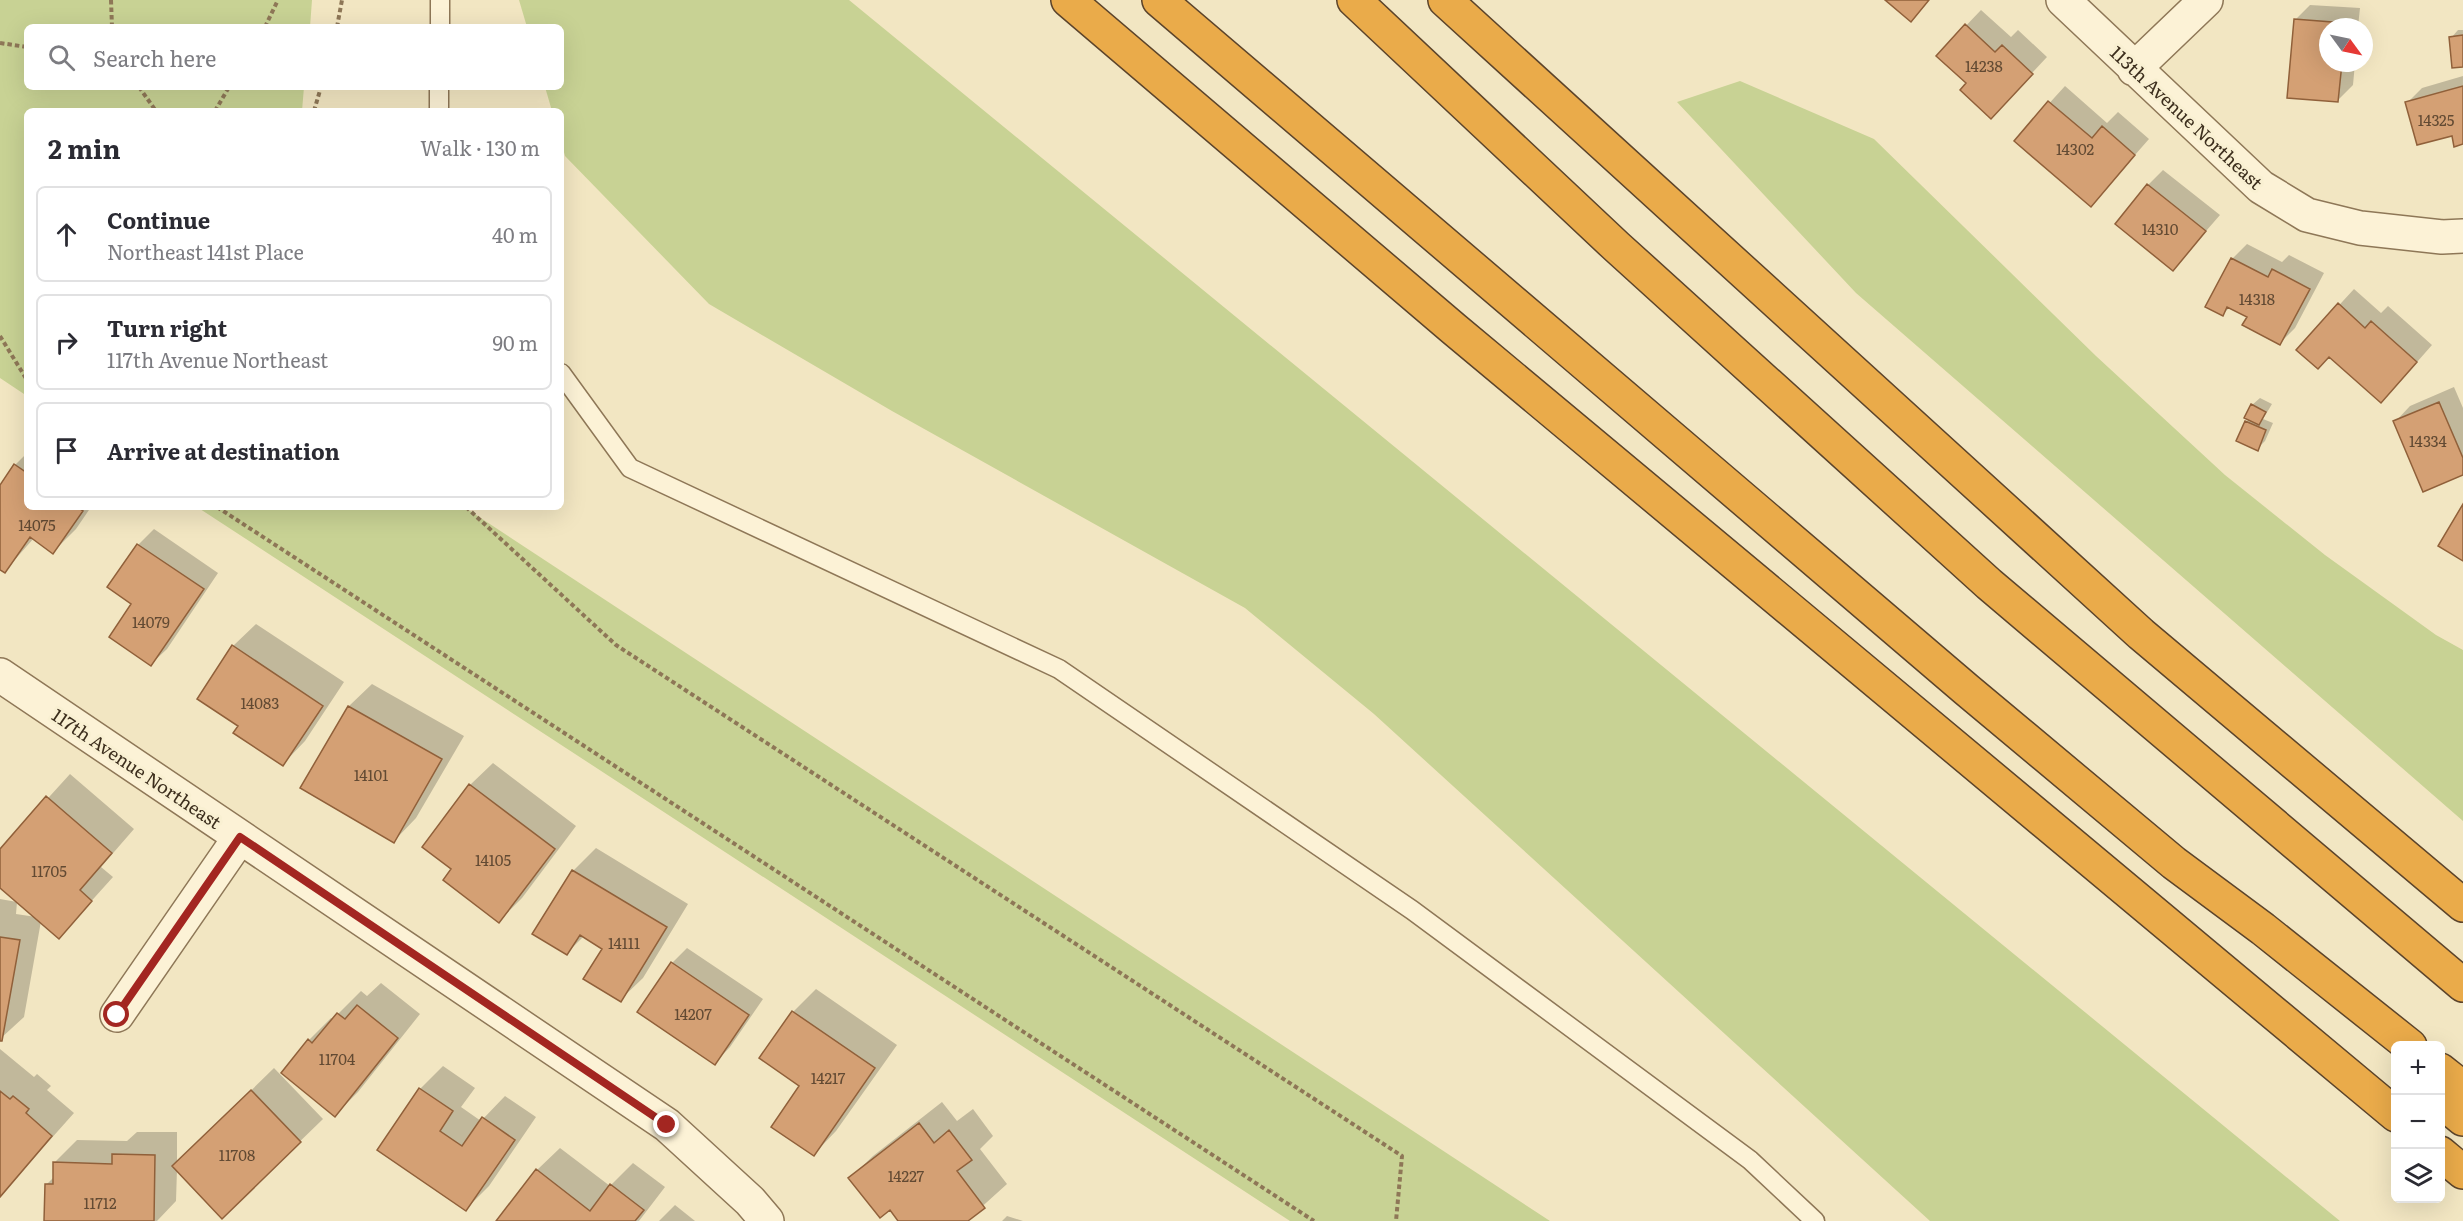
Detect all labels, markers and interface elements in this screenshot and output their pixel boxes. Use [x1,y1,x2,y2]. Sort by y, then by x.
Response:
north arrow [2319,18,2373,72]
search box [24,24,564,90]
street label: 113th Avenue Northeast [2105,39,2270,196]
icon: search [45,41,78,74]
text: Search here [93,41,216,74]
house number: 14238 [1965,54,2003,77]
house number: 14325 [2418,108,2455,131]
text: 2 min [48,128,121,167]
text: Walk · 130 m [420,132,540,162]
house number: 14302 [2056,137,2094,160]
text: Continue [107,203,210,236]
house number: 14310 [2142,217,2179,240]
icon: ahead [50,218,83,251]
text: 40 m [492,219,538,249]
text: Northeast 141st Place [107,236,304,266]
house number: 14318 [2239,287,2275,310]
text: Turn right [107,311,227,344]
icon: right [50,326,83,359]
text: 90 m [493,327,538,357]
text: 117th Avenue Northeast [107,344,328,374]
house number: 14334 [2409,429,2447,452]
icon: arrive [50,434,83,467]
text: Arrive at destination [107,434,340,467]
house number: 14075 [18,513,56,536]
house number: 14079 [132,610,170,633]
house number: 14083 [241,691,279,714]
street label: 117th Avenue Northeast [47,701,228,835]
house number: 14101 [354,763,388,786]
house number: 14105 [475,848,511,871]
house number: 11705 [31,859,67,882]
house number: 14111 [608,931,640,954]
route start [103,1001,129,1027]
house number: 14207 [674,1002,712,1025]
map controls [2391,1041,2445,1203]
button: + [2391,1041,2445,1095]
house number: 11704 [319,1047,355,1070]
house number: 14217 [811,1066,846,1089]
button: − [2391,1095,2445,1149]
route end [653,1111,679,1137]
house number: 11708 [219,1143,255,1166]
button: layers [2391,1149,2445,1203]
house number: 14227 [888,1164,925,1187]
house number: 11712 [83,1191,117,1214]

